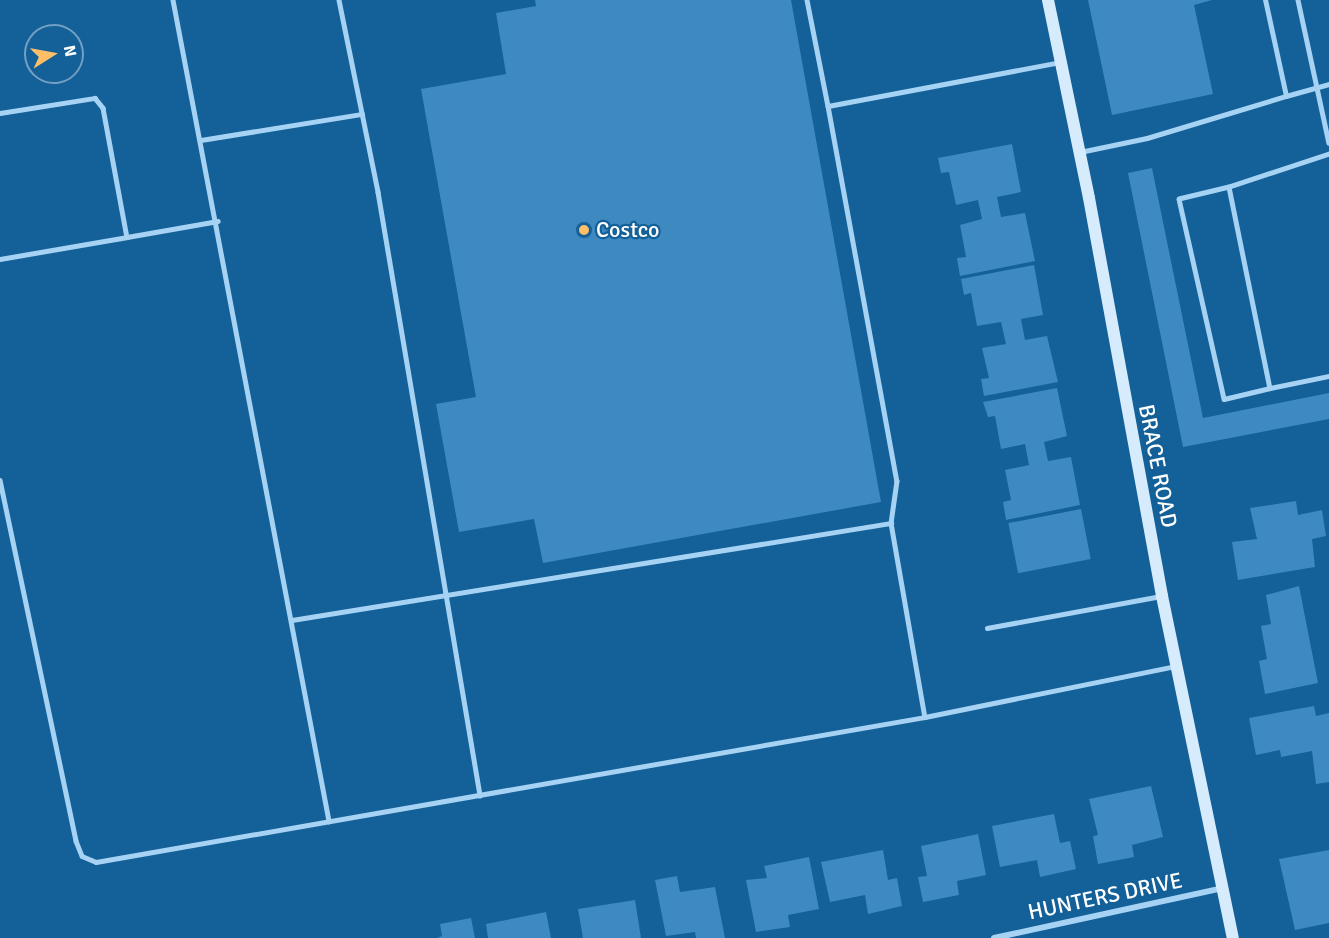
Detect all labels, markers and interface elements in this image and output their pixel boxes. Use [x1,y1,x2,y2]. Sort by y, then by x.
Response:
north arrow [24,24,84,84]
text: N [59,44,81,58]
place label: Costco [596,217,659,243]
marker: Costco [577,223,591,237]
street label: BRACE ROAD [1133,402,1183,530]
street label: HUNTERS DRIVE [1025,867,1185,925]

